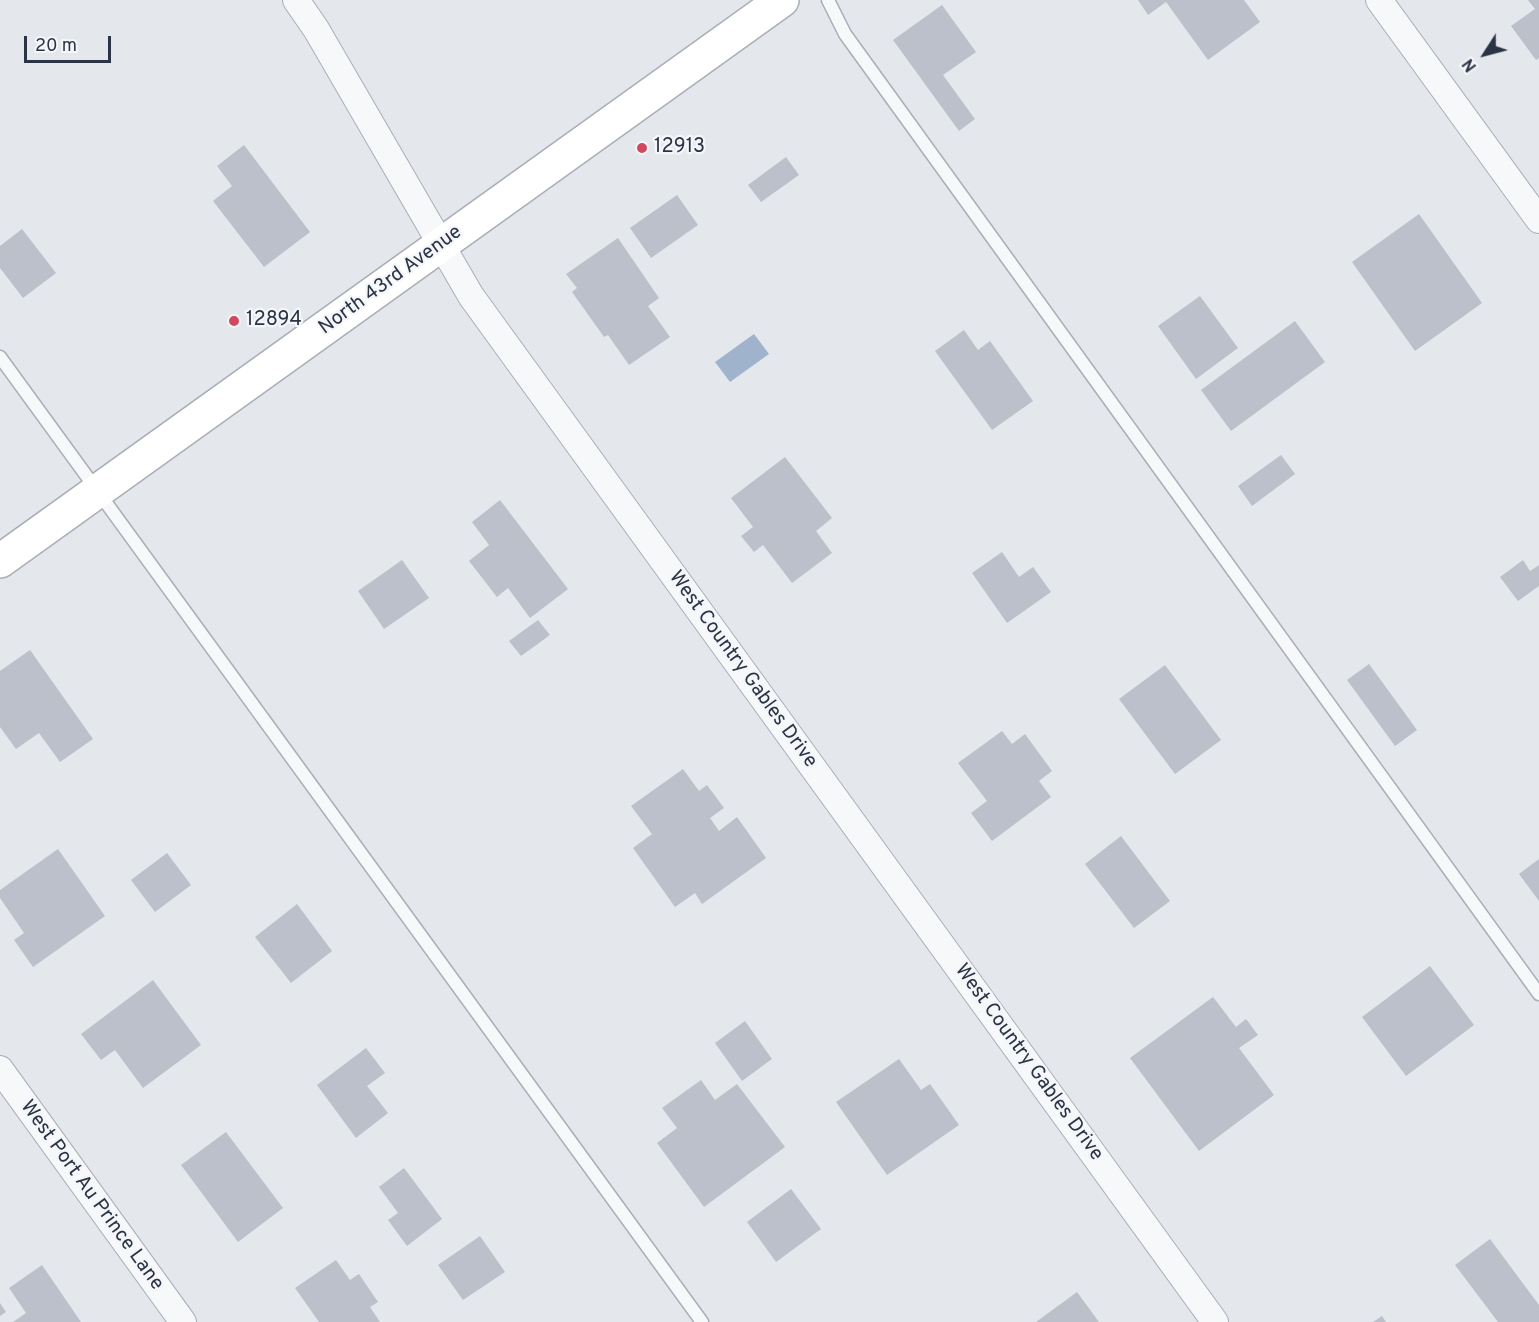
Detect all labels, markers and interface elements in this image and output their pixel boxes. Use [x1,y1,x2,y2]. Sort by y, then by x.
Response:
scale bar [27,24,114,62]
north arrow [1455,24,1515,84]
text: 20 m [35,35,77,58]
text: N [1459,54,1482,75]
place label: 12913 [654,136,705,160]
marker: 12913 [635,141,649,155]
street label: North 43rd Avenue [315,221,467,341]
place label: 12894 [246,309,302,333]
marker: 12894 [227,314,241,328]
street label: West Country Gables Drive [662,567,822,773]
street label: West Country Gables Drive [948,960,1108,1166]
street label: West Port Au Prince Lane [14,1096,168,1296]

